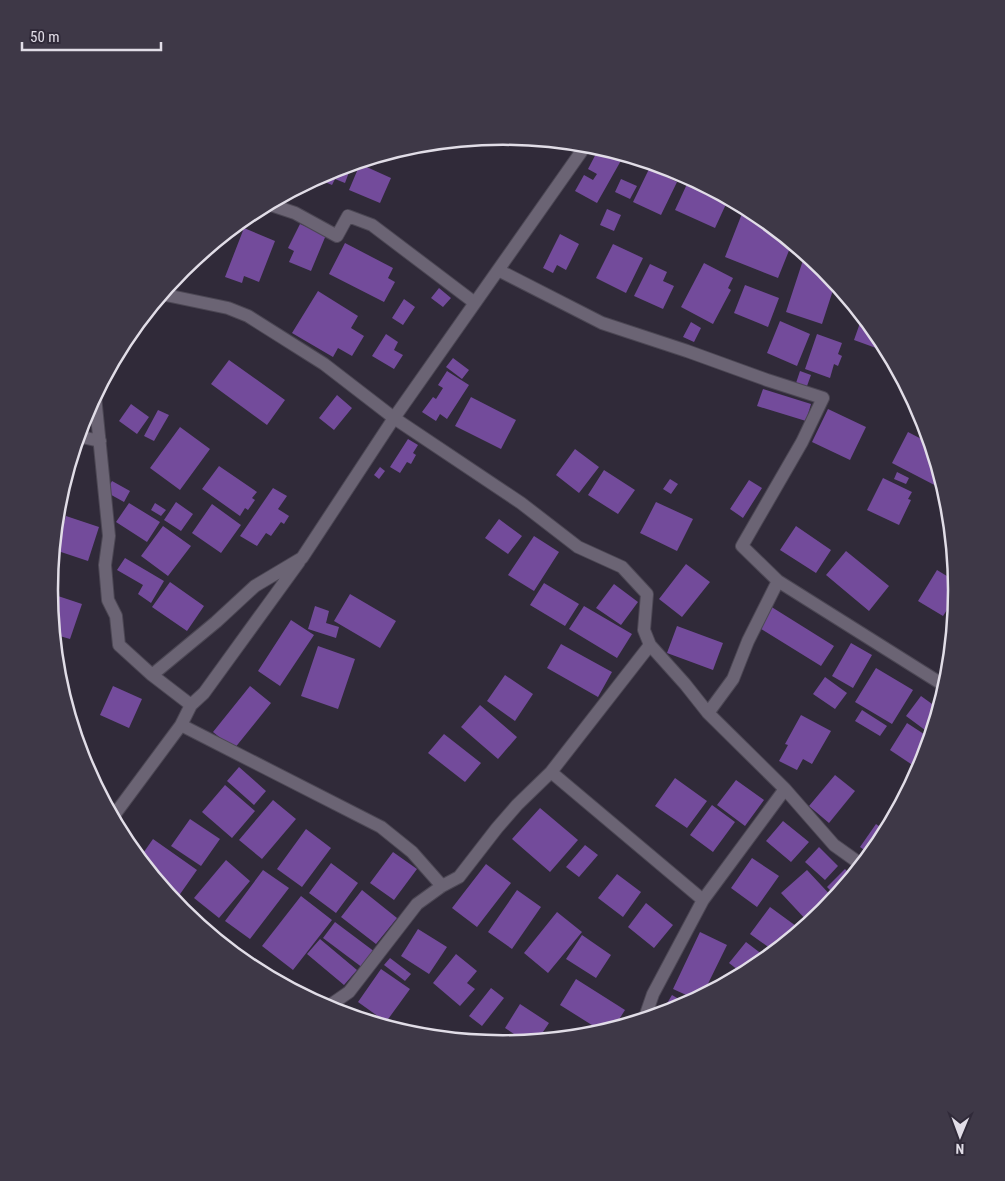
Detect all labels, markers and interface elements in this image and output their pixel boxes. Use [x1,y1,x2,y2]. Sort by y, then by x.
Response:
scale bar [22,20,161,52]
text: 50 m [30,28,60,46]
north arrow [935,1111,985,1161]
text: N [955,1141,964,1157]

